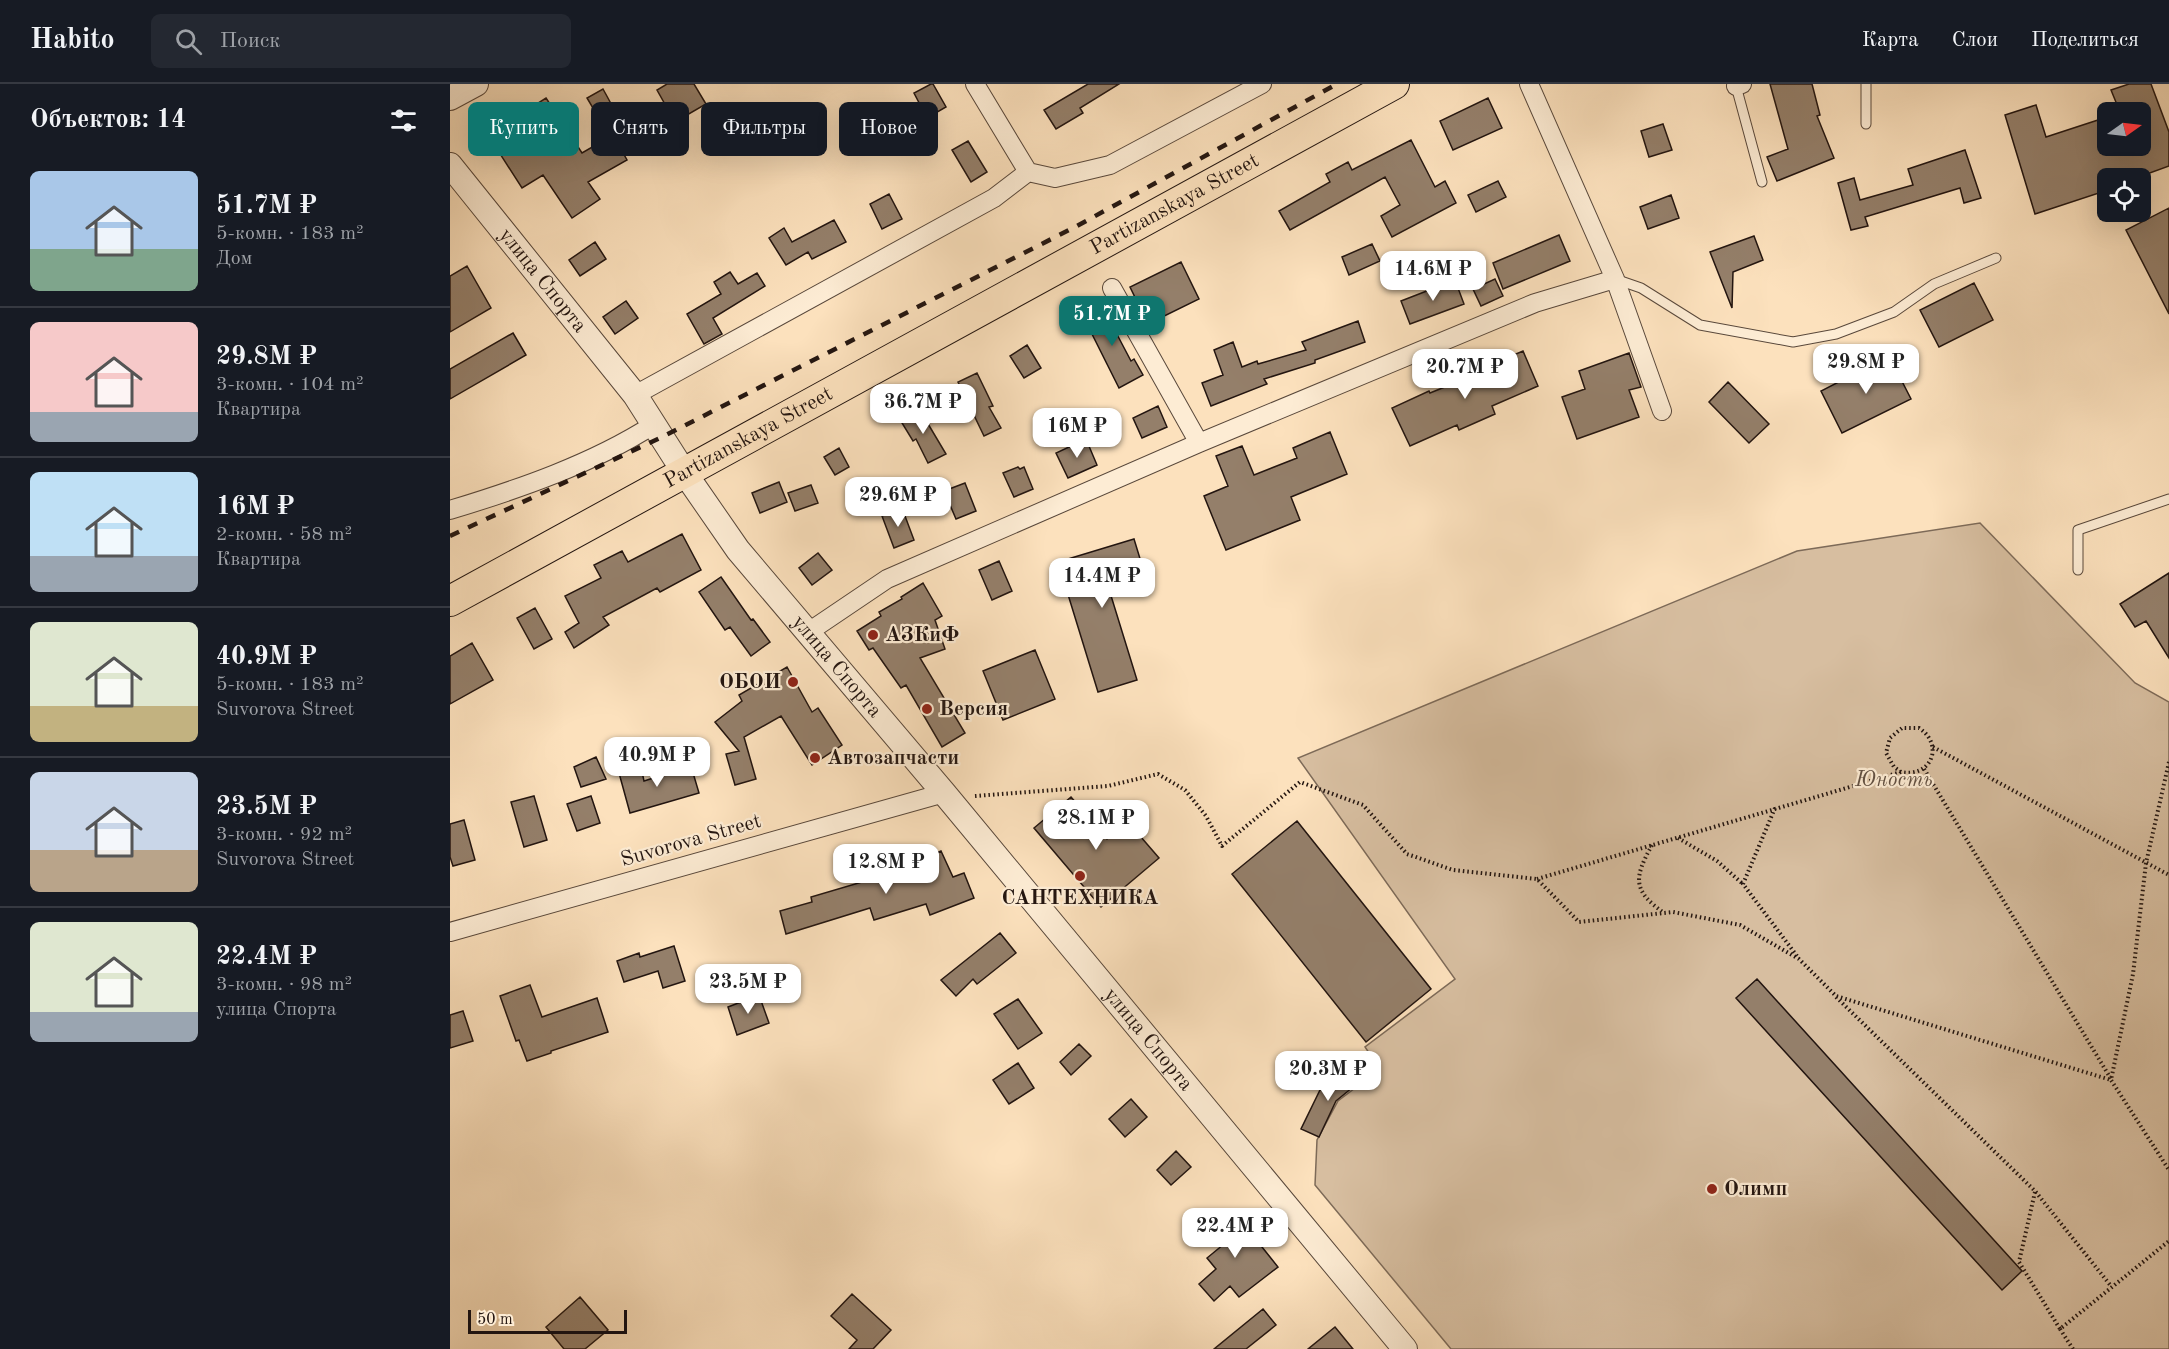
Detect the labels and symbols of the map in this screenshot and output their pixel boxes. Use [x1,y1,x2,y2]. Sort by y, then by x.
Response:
north arrow [2097,102,2151,156]
street label: Partizanskaya Street [1087,150,1262,259]
street label: улица Спорта [495,224,591,336]
pin: 14.6M ₽ [1378,251,1488,302]
pin: 51.7M ₽ [1057,296,1167,347]
pin: 29.8M ₽ [1811,344,1921,395]
pin: 20.7M ₽ [1410,349,1520,400]
street label: Partizanskaya Street [660,383,836,492]
pin: 36.7M ₽ [868,384,978,435]
pin: 16M ₽ [1035,408,1119,459]
pin: 29.6M ₽ [843,477,953,528]
pin: 14.4M ₽ [1047,558,1157,609]
street label: улица Спорта [788,611,886,722]
place label: АЗКиФ [885,625,959,646]
marker: АЗКиФ [866,628,880,642]
place label: ОБОИ [719,672,781,693]
marker: ОБОИ [786,675,800,689]
place label: Версия [939,699,1008,720]
marker: Версия [920,702,934,716]
pin: 40.9M ₽ [602,737,712,788]
place label: Автозапчасти [827,748,959,769]
marker: Автозапчасти [808,751,822,765]
park label: Юность [1854,770,1933,791]
pin: 28.1M ₽ [1041,800,1151,851]
street label: Suvorova Street [618,811,764,871]
pin: 12.8M ₽ [831,844,941,895]
marker: САНТЕХНИКА [1073,869,1087,883]
place label: САНТЕХНИКА [1001,888,1159,909]
pin: 23.5M ₽ [693,964,803,1015]
street label: улица Спорта [1100,984,1197,1095]
pin: 20.3M ₽ [1273,1051,1383,1102]
place label: Олимп [1724,1179,1787,1200]
marker: Олимп [1705,1182,1719,1196]
pin: 22.4M ₽ [1180,1208,1290,1259]
scale bar [468,1307,627,1334]

